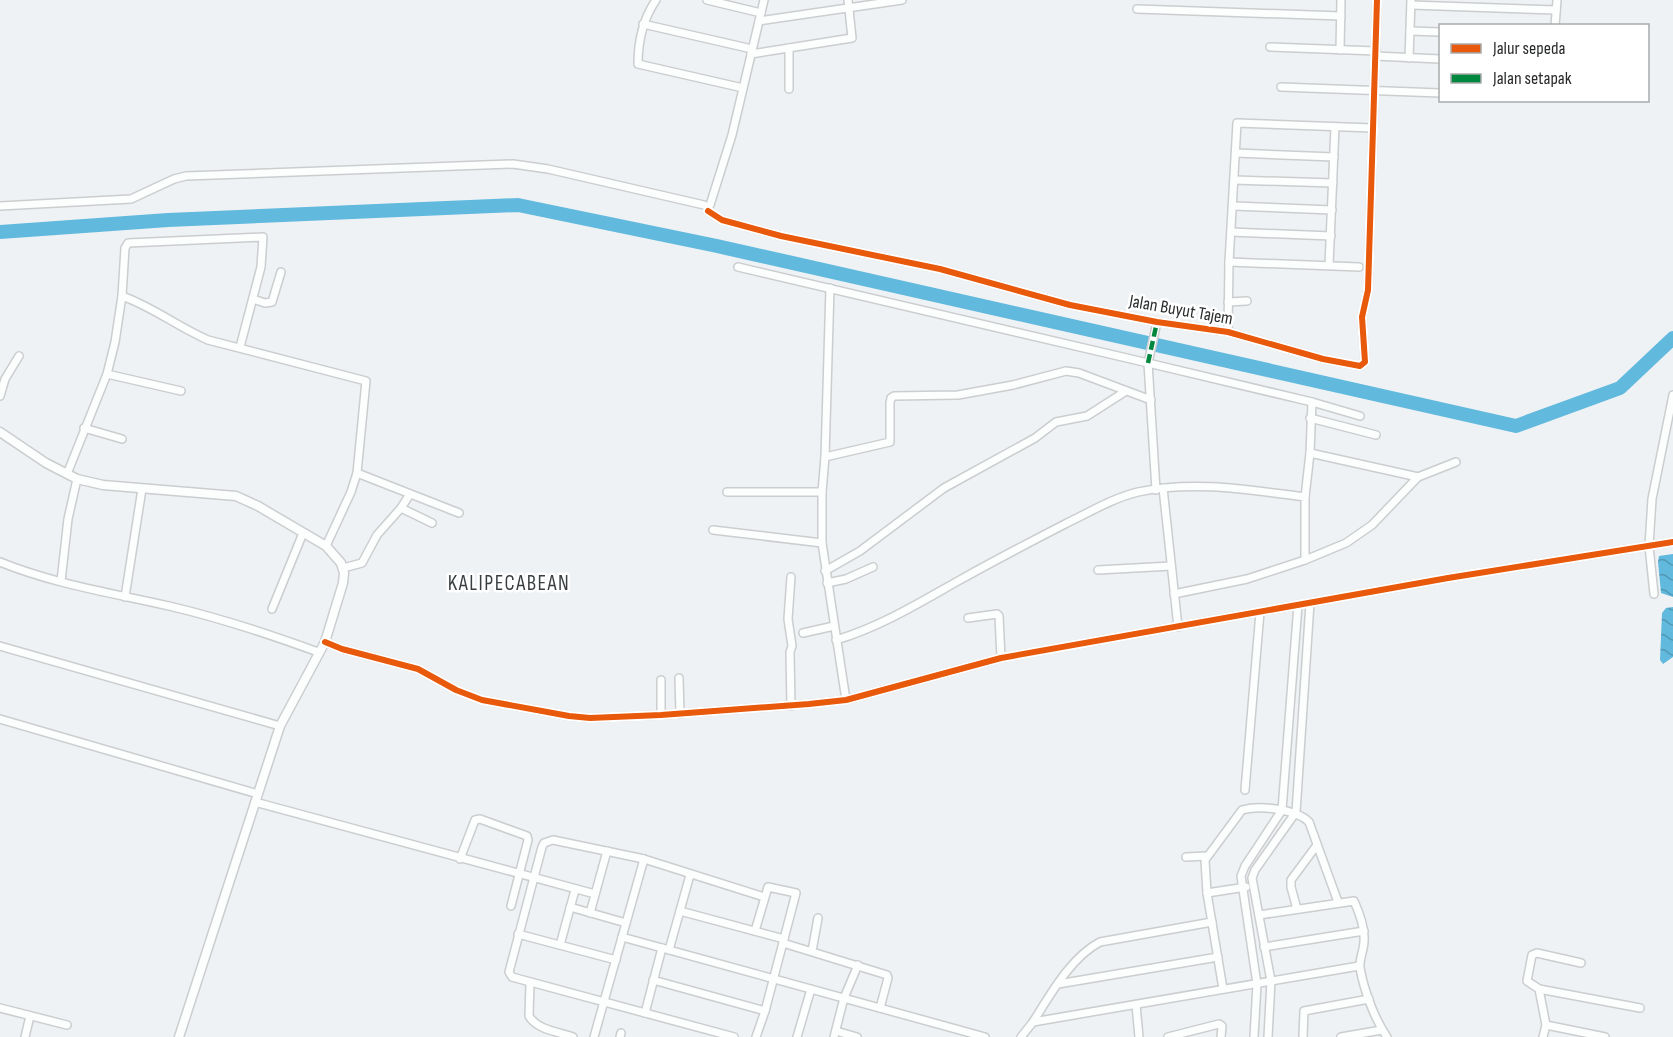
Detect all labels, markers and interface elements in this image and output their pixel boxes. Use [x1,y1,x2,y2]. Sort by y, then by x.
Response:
legend [1439,24,1649,102]
text: Jalur sepeda [1492,38,1565,59]
text: Jalan setapak [1492,68,1572,89]
street label: Jalan Buyut Tajem [1127,290,1234,329]
district label: KALIPECABEAN [448,571,570,596]

